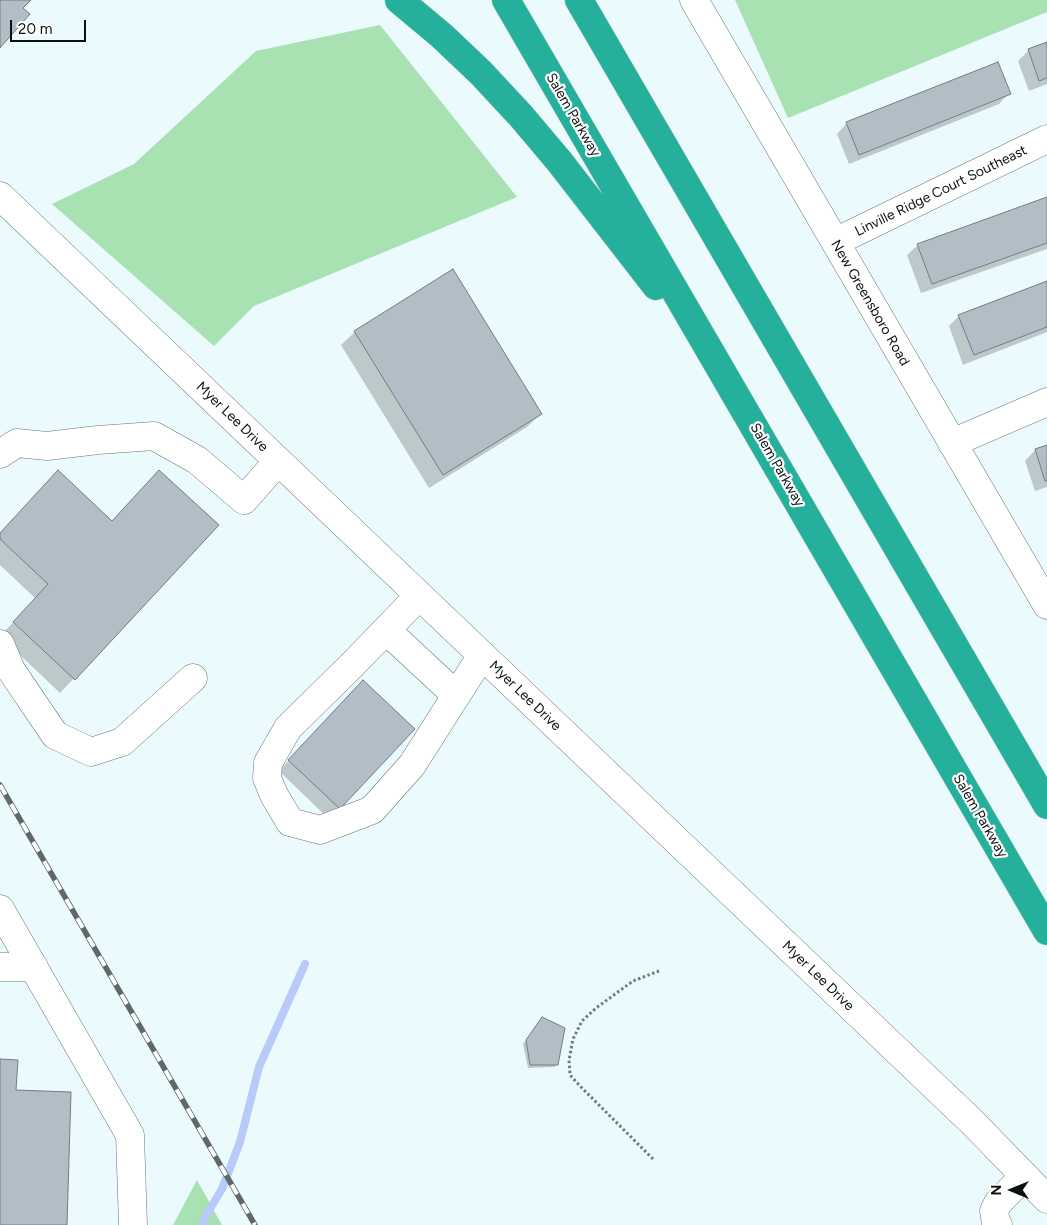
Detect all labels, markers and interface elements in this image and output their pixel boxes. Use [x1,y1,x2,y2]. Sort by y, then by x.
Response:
scale bar [12,10,89,42]
text: 20 m [18,20,52,38]
street label: Salem Parkway [542,70,604,160]
street label: Linville Ridge Court Southeast [852,142,1030,240]
street label: New Greensboro Road [827,237,913,369]
street label: Myer Lee Drive [193,379,271,455]
street label: Salem Parkway [746,420,808,510]
street label: Myer Lee Drive [486,658,564,734]
street label: Salem Parkway [949,771,1011,861]
street label: Myer Lee Drive [779,938,857,1014]
north arrow [987,1165,1037,1215]
text: N [988,1185,1005,1195]

